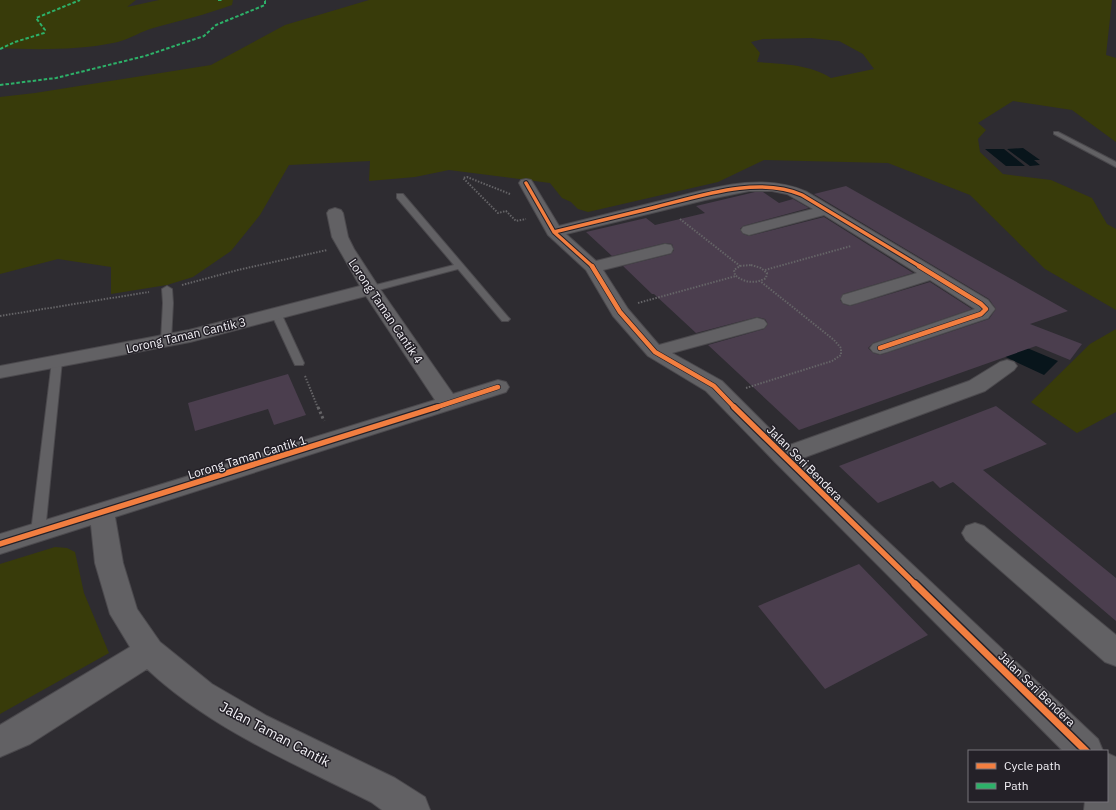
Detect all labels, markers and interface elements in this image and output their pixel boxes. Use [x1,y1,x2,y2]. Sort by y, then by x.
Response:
street label: Lorong Taman Cantik 4 [345,256,427,366]
street label: Lorong Taman Cantik 3 [124,314,248,356]
street label: Jalan Seri Bendera [764,422,846,504]
street label: Lorong Taman Cantik 1 [186,432,308,482]
street label: Jalan Seri Bendera [995,648,1079,730]
street label: Jalan Taman Cantik [217,697,334,771]
legend [968,750,1108,802]
text: Cycle path [1004,758,1061,773]
text: Path [1004,778,1029,793]

